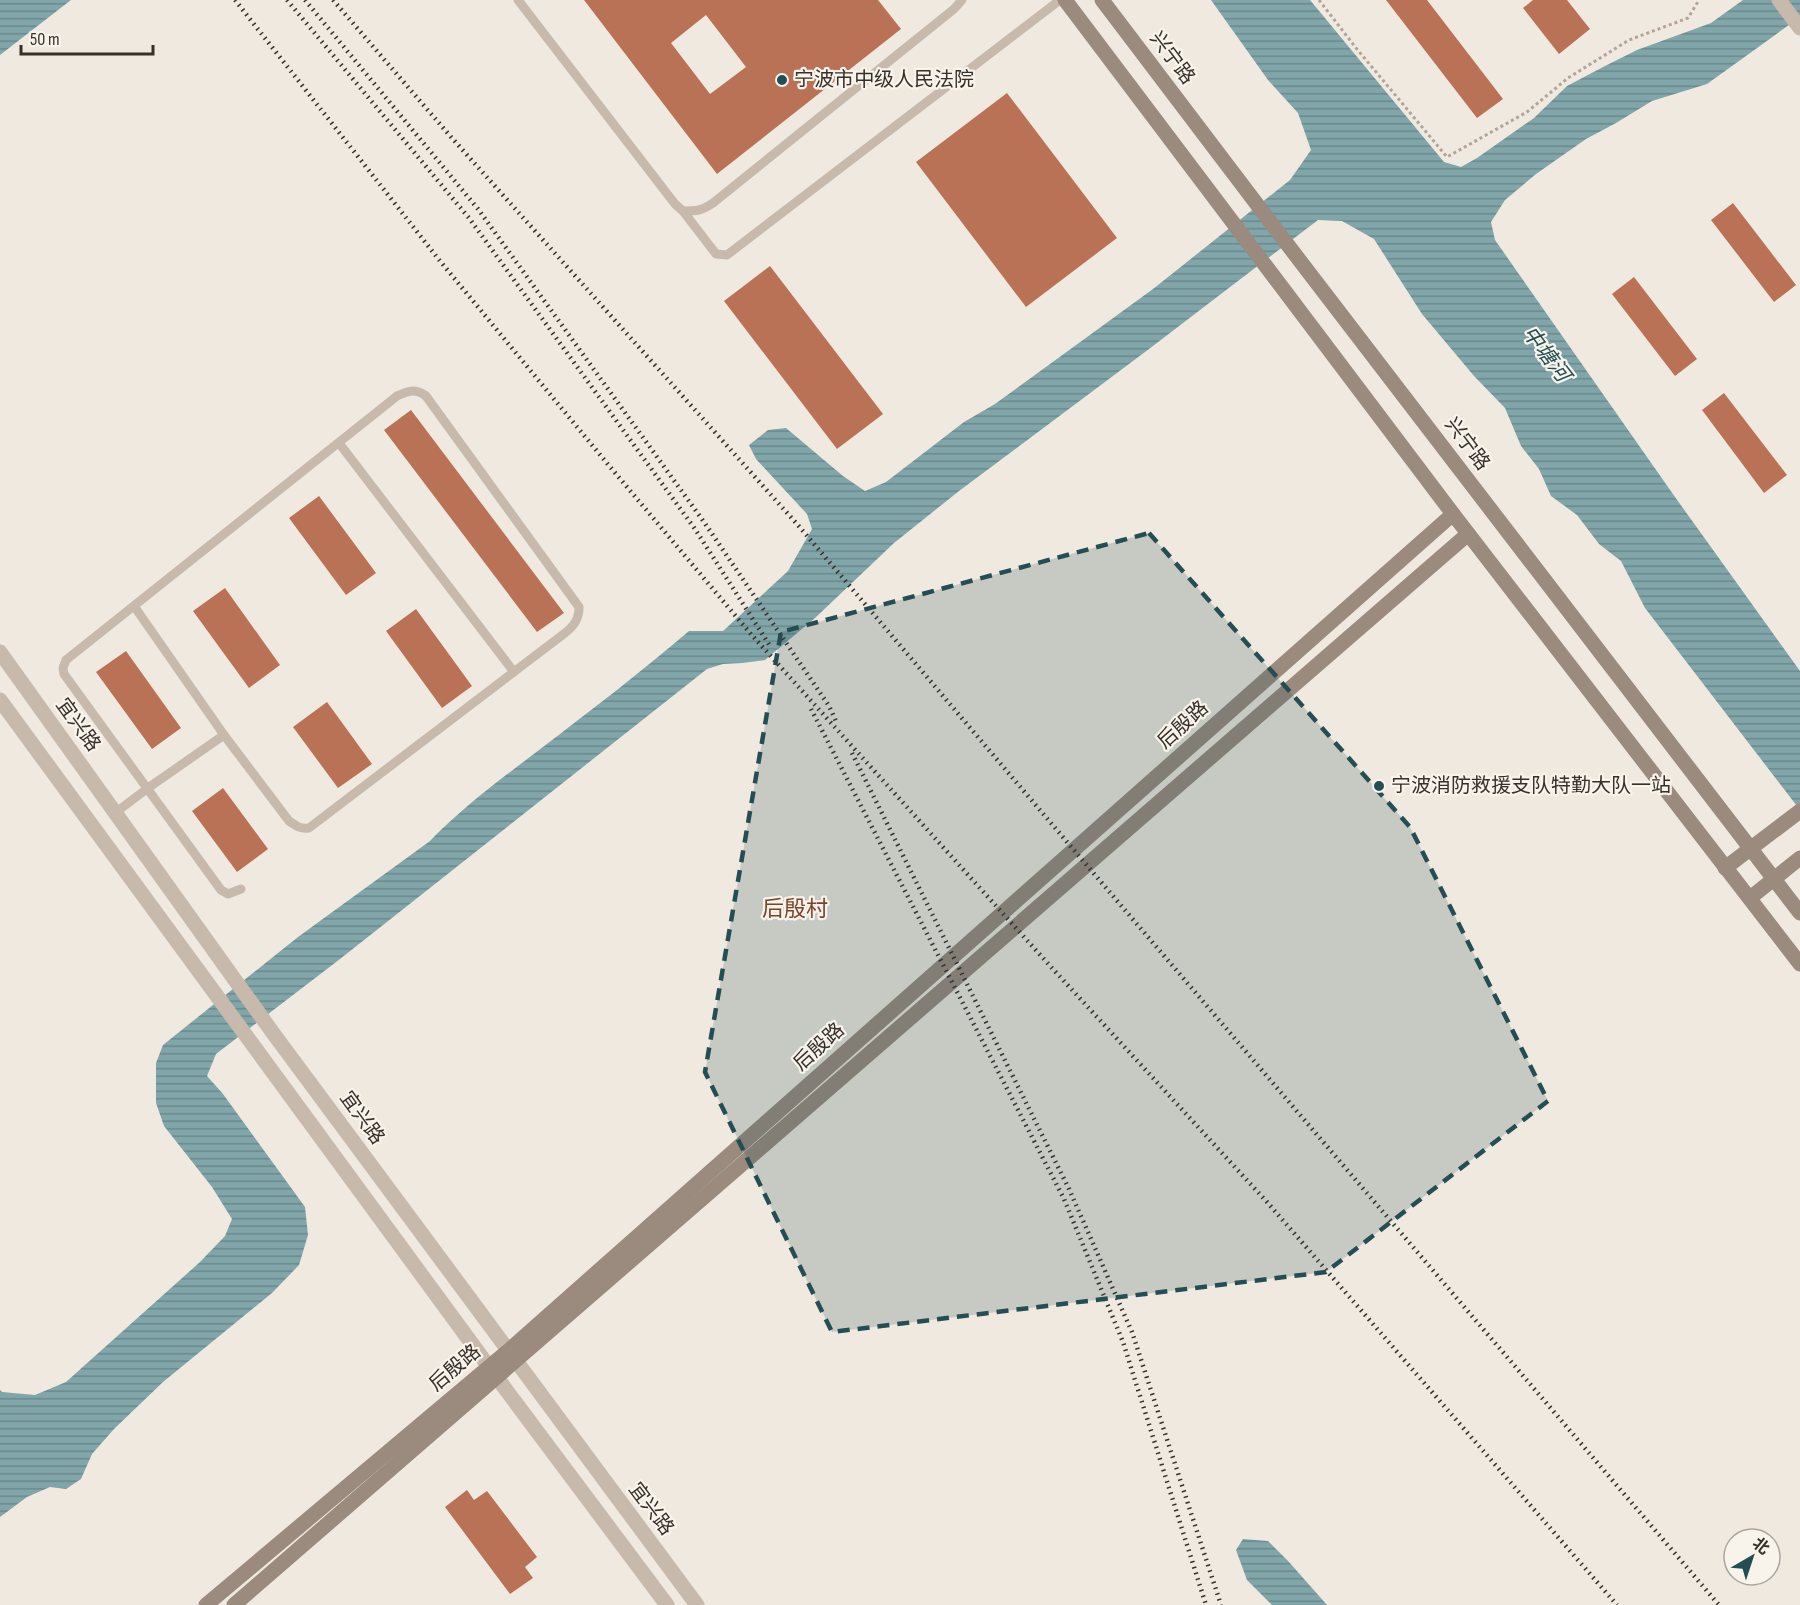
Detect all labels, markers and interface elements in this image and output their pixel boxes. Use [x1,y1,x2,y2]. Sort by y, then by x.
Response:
scale bar [21,18,153,56]
street label: 兴宁路 [1144,27,1200,89]
text: 50 m [30,29,60,50]
place label: 宁波市中级人民法院 [794,68,974,92]
marker: 宁波市中级人民法院 [775,73,789,87]
water label: 中塘河 [1517,321,1577,390]
street label: 兴宁路 [1439,413,1495,475]
street label: 宜兴路 [51,694,105,756]
street label: 后殷路 [1153,696,1213,754]
place label: 宁波消防救援支队特勤大队一站 [1391,774,1671,798]
marker: 宁波消防救援支队特勤大队一站 [1372,779,1386,793]
district label: 后殷村 [762,896,828,923]
street label: 后殷路 [789,1018,849,1076]
street label: 宜兴路 [335,1087,389,1149]
street label: 后殷路 [424,1340,486,1396]
street label: 宜兴路 [623,1478,679,1540]
north arrow [1722,1527,1782,1587]
text: 北 [1748,1534,1773,1559]

